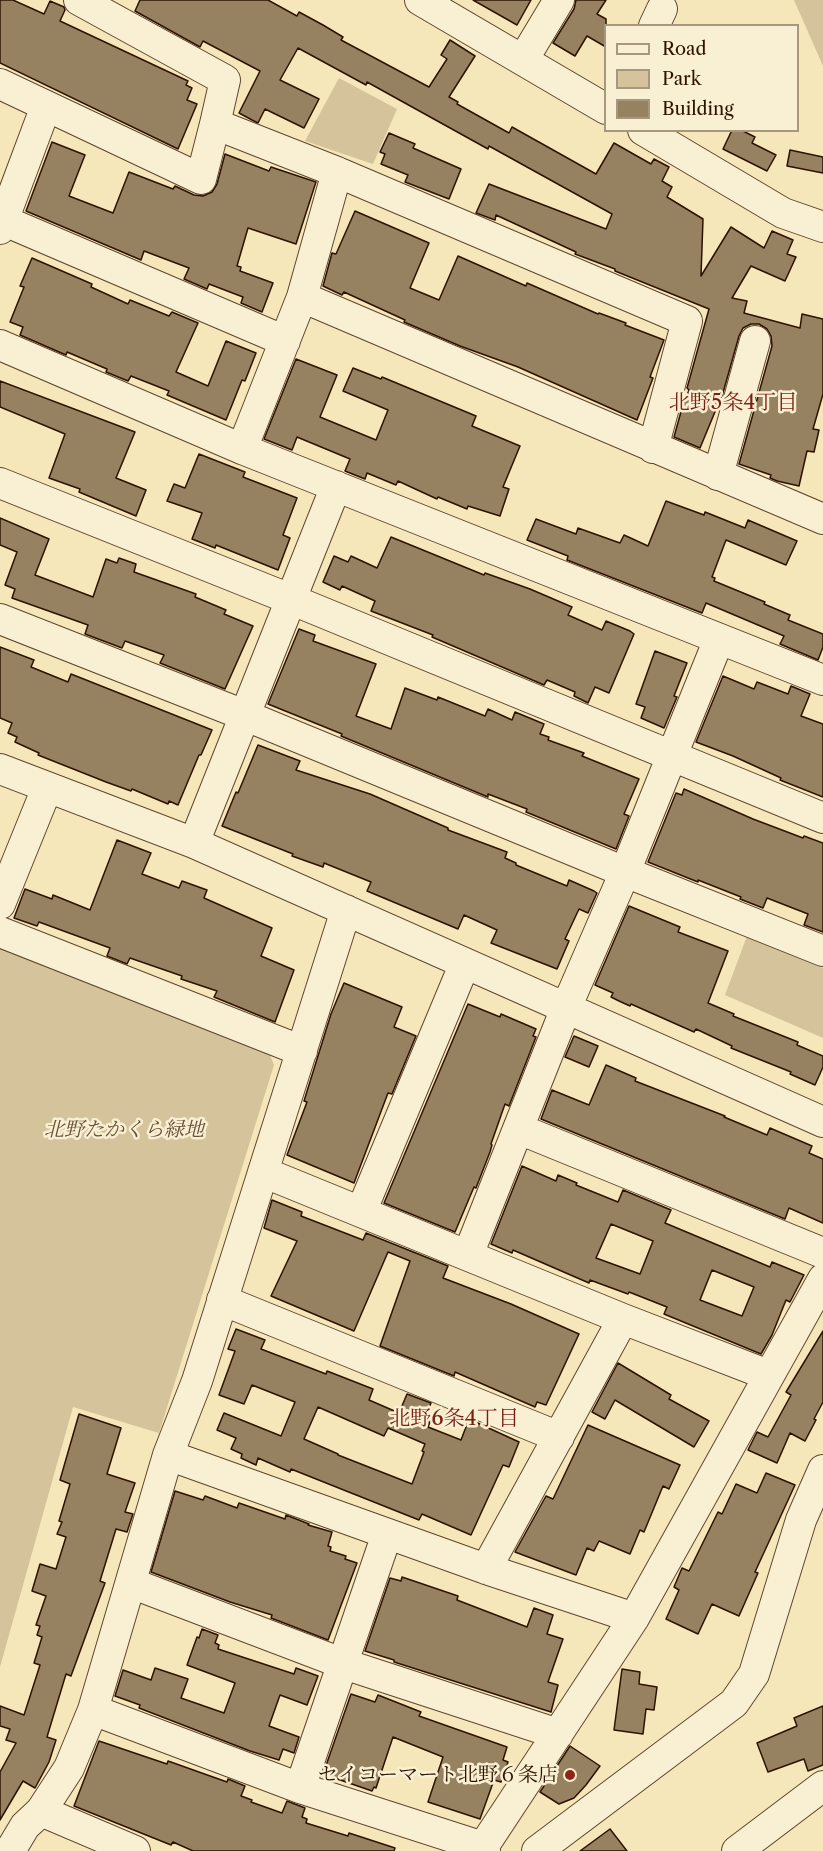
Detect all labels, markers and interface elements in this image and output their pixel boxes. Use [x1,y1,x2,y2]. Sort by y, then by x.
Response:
legend [604,24,799,132]
text: Road [662,38,707,60]
text: Park [662,68,701,90]
text: Building [662,98,734,120]
district label: 北野5条4丁目 [669,390,797,416]
park label: 北野たかくら緑地 [44,1118,204,1142]
district label: 北野6条4丁目 [389,1406,519,1432]
place label: セイコーマート北野６条店 [318,1763,558,1787]
marker: セイコーマート北野６条店 [563,1768,577,1782]

